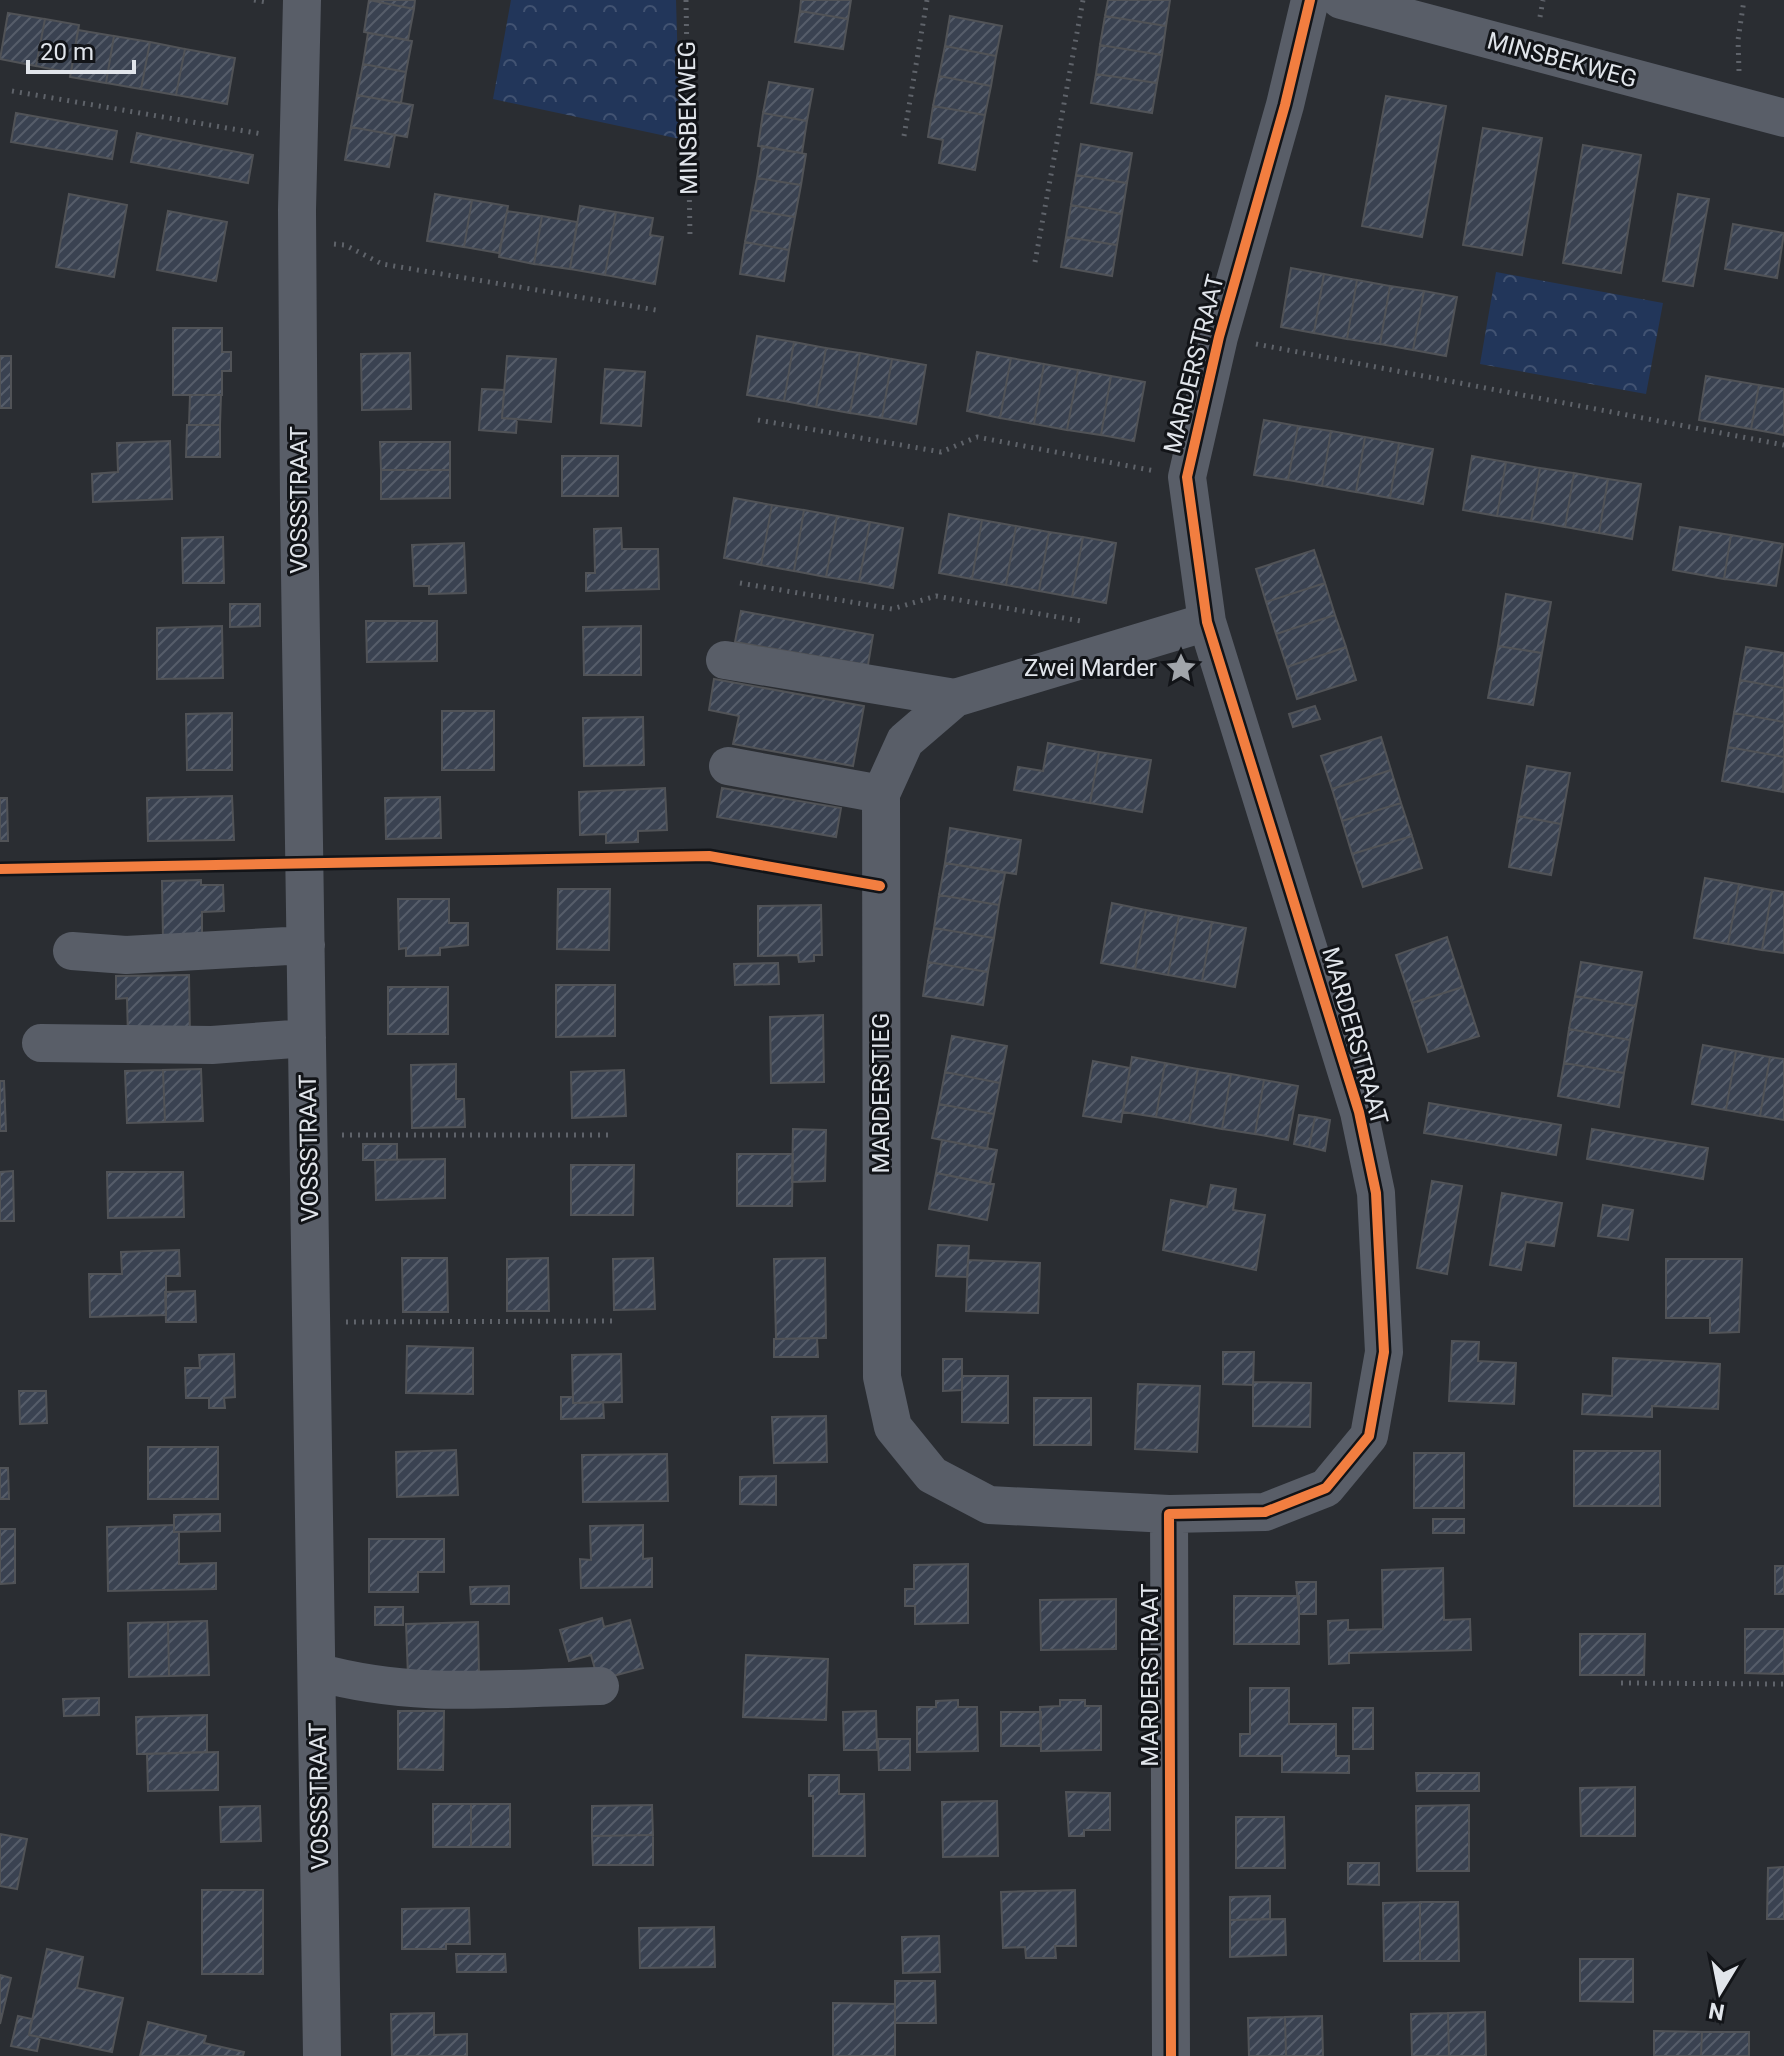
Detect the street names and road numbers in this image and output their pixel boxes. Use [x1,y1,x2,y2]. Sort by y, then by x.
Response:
street label: MINSBEKWEG [1484,27,1640,93]
street label: MINSBEKWEG [673,41,703,195]
street label: MARDERSTRAAT [1158,272,1230,456]
street label: VOSSSTRAAT [285,426,313,574]
street label: MARDERSTRAAT [1316,944,1394,1128]
street label: MARDERSTIEG [867,1013,895,1173]
street label: VOSSSTRAAT [294,1074,324,1222]
street label: MARDERSTRAAT [1136,1583,1164,1767]
street label: VOSSSTRAAT [304,1722,334,1870]

